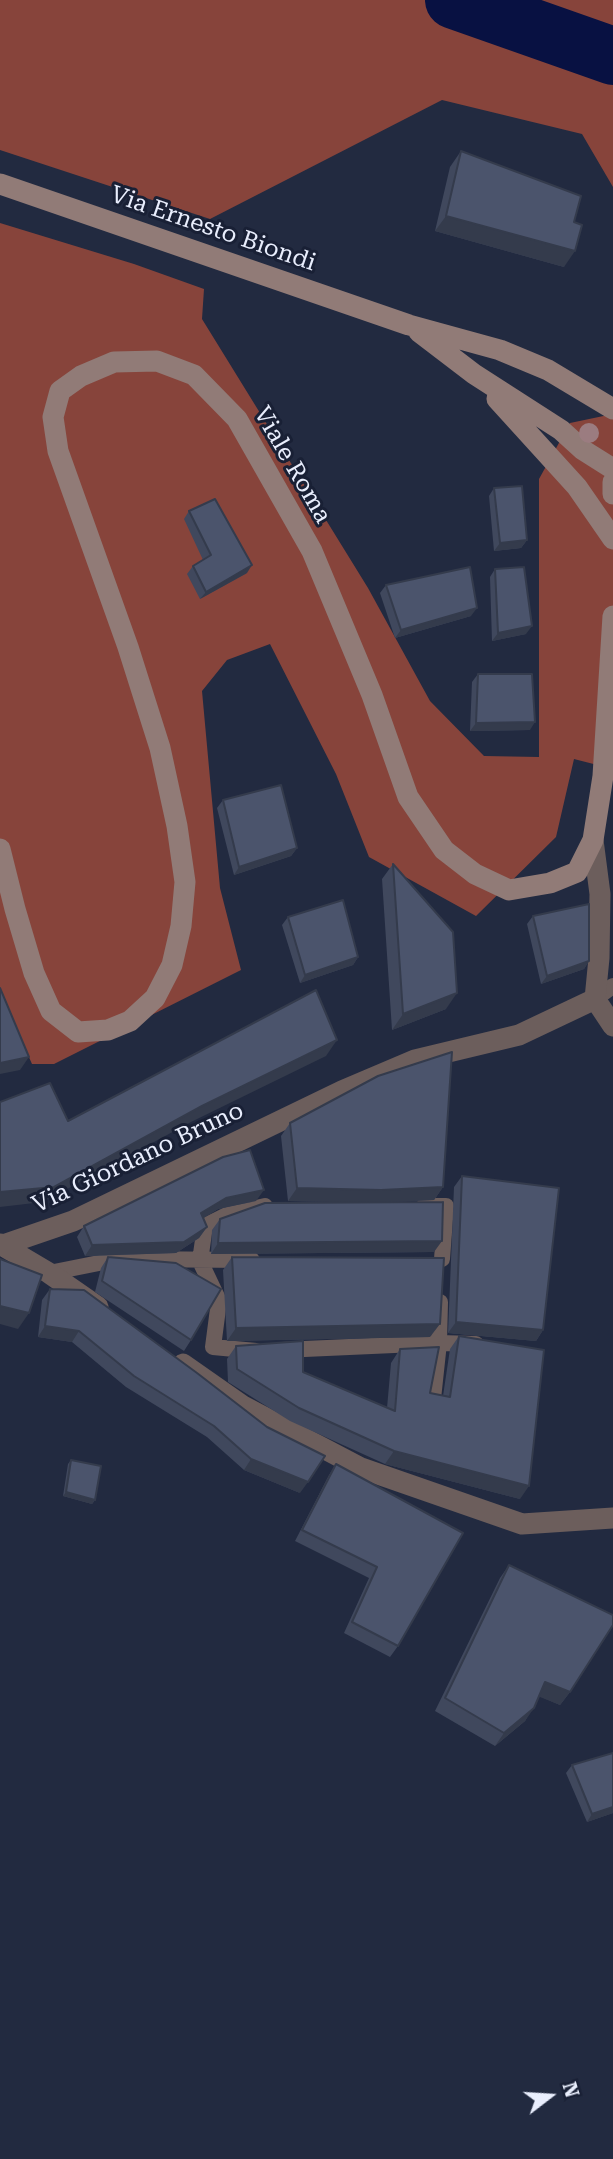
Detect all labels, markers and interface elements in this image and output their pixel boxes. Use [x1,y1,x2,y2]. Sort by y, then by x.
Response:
street label: Via Ernesto Biondi [107,180,319,278]
street label: Viale Roma [247,401,337,529]
street label: Via Giordano Bruno [28,1096,248,1220]
north arrow [515,2061,585,2131]
text: N [557,2079,584,2100]

